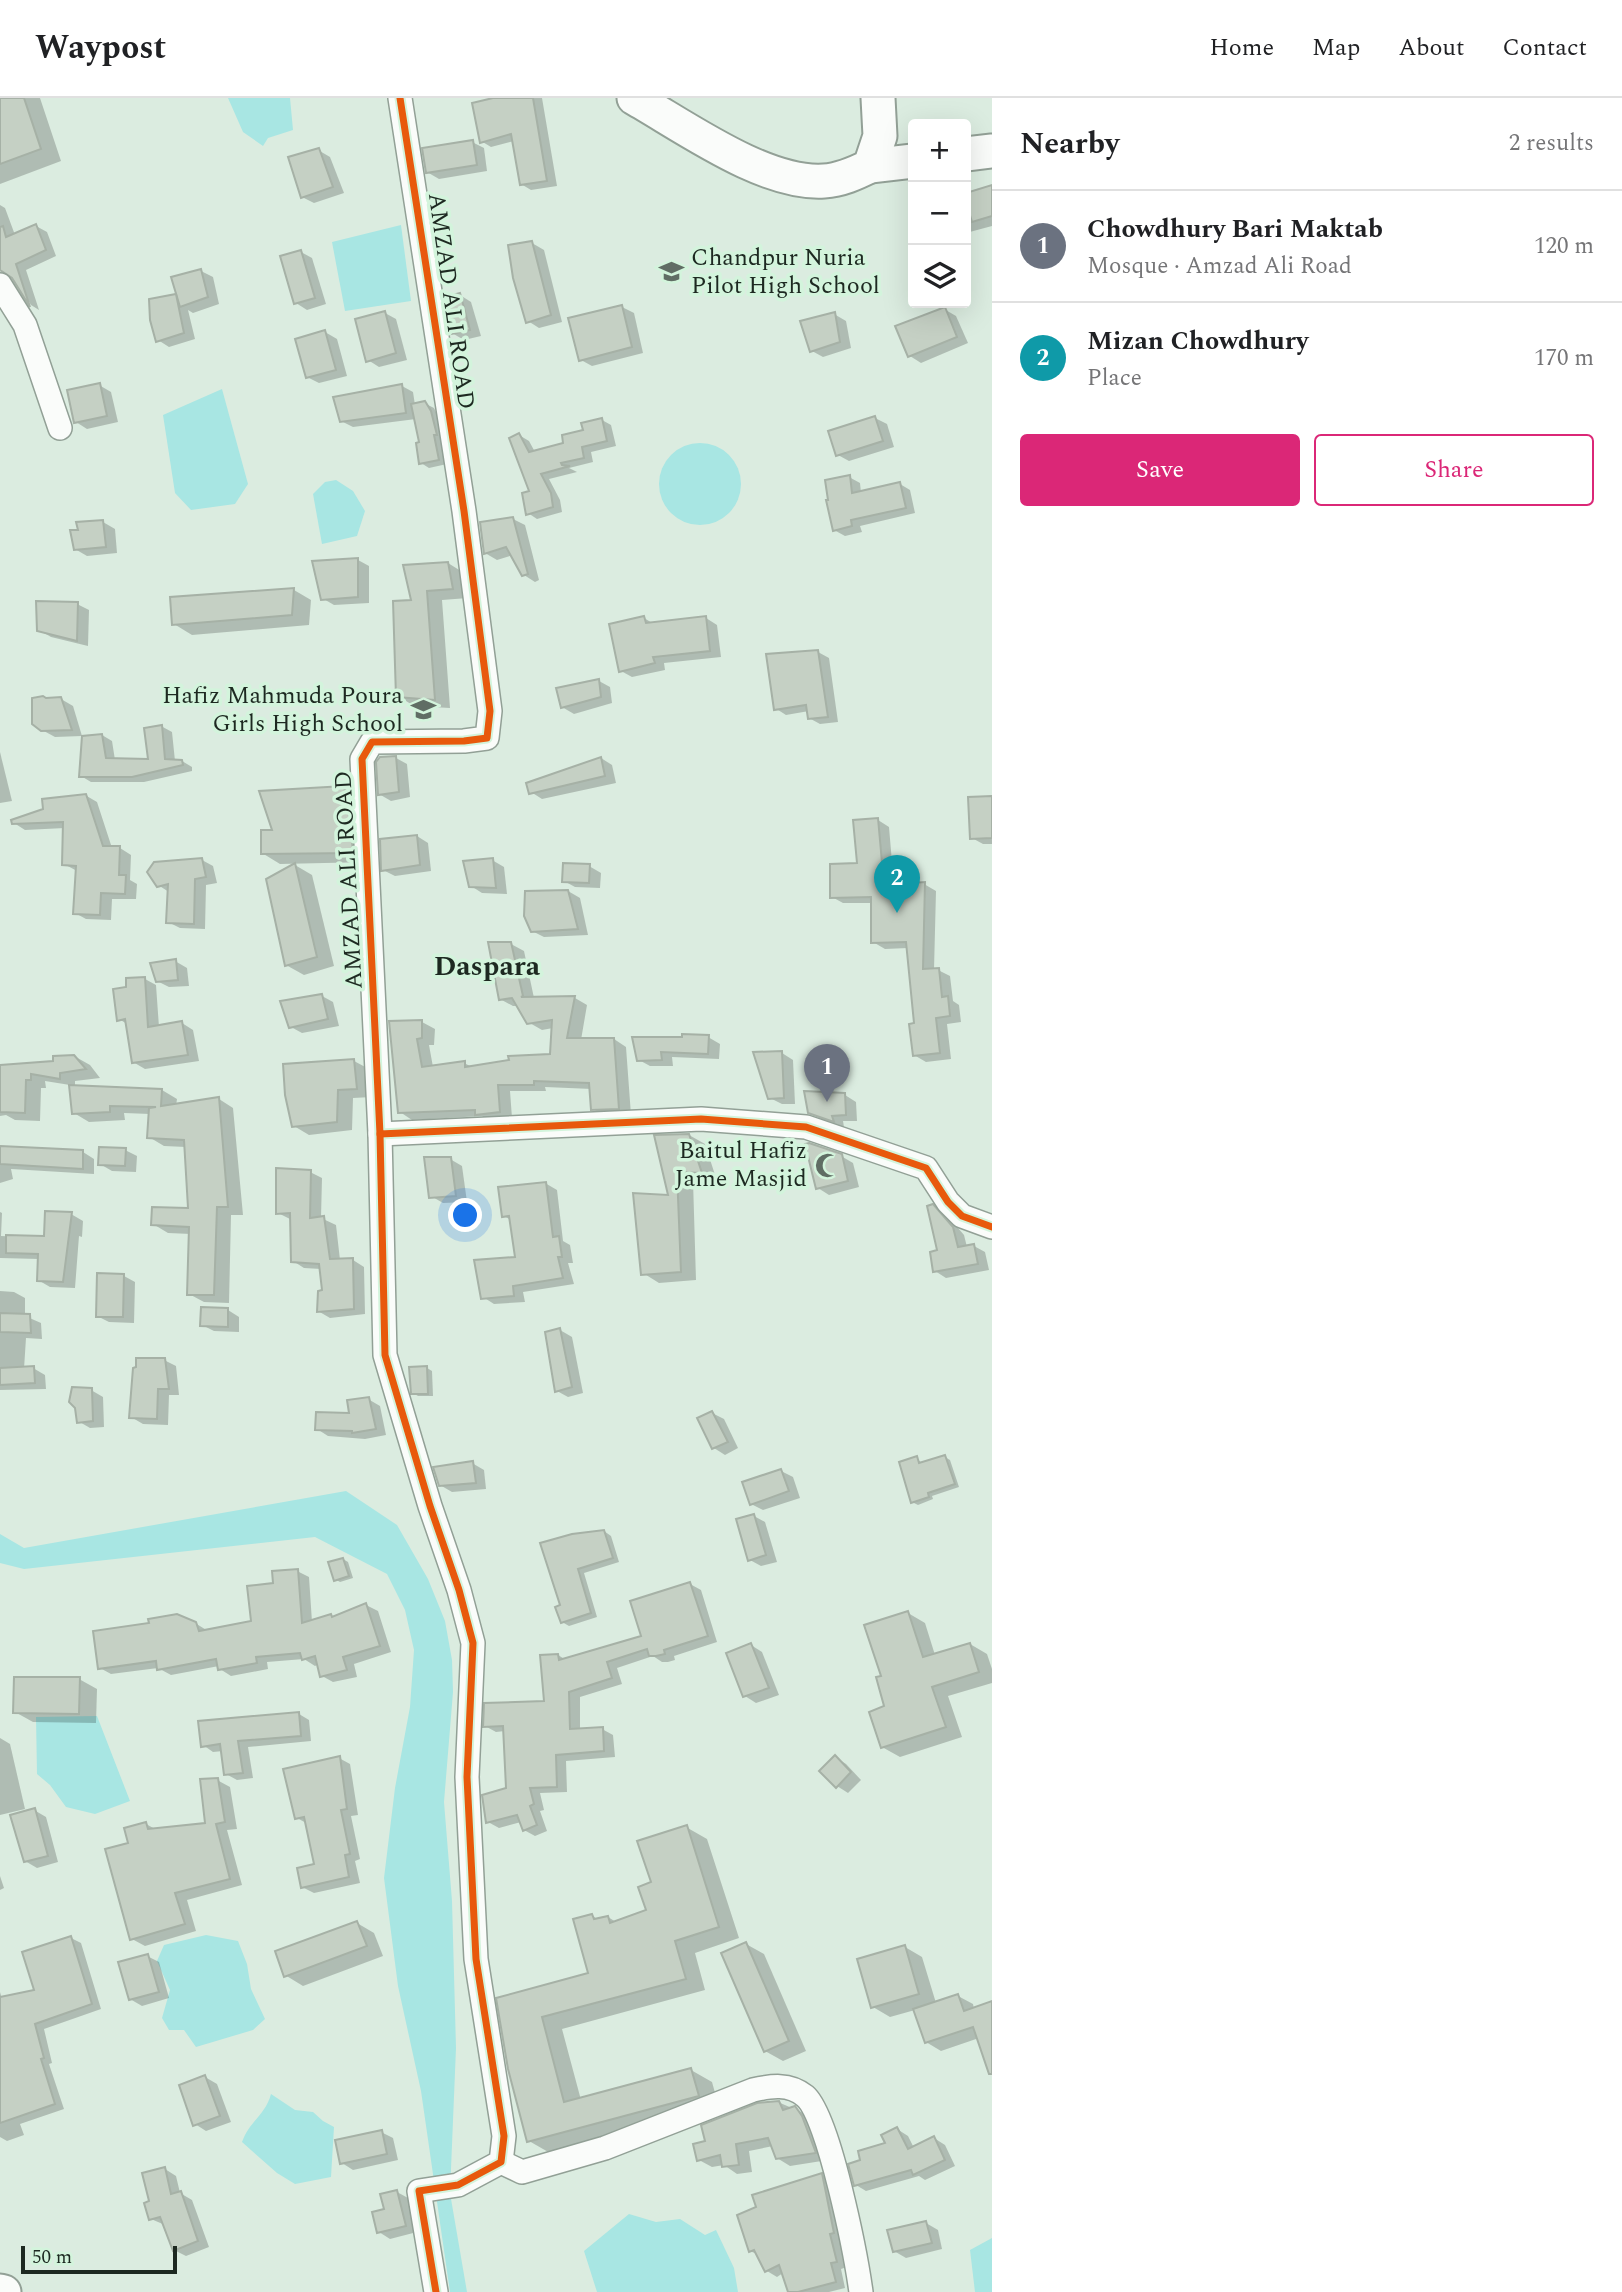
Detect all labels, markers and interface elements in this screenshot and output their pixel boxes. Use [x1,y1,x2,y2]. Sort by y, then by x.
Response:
text: Waypost [35,23,166,73]
text: Home [1209,30,1274,66]
text: Map [1312,30,1360,66]
text: About [1398,30,1464,66]
text: Contact [1502,30,1587,66]
map controls [908,119,971,308]
button: + [908,119,971,182]
text: Nearby [1020,121,1119,167]
text: 2 results [1509,126,1594,161]
button: − [908,182,971,245]
street label: AMZAD ALI ROAD [418,190,484,412]
text: Chowdhury Bari Maktab [1087,209,1383,249]
text: 1 [1037,229,1049,264]
text: 120 m [1534,229,1594,264]
place label: Chandpur Nuria Pilot High School [691,240,880,304]
button: layers [908,245,971,308]
text: Mosque · Amzad Ali Road [1087,249,1352,284]
school or university icon: Chandpur Nuria Pilot High School [657,258,685,286]
text: Mizan Chowdhury [1087,321,1308,361]
text: 2 [1037,341,1049,376]
text: 170 m [1534,341,1594,376]
text: Place [1087,361,1142,396]
button: Save [1020,434,1300,506]
button: Share [1314,434,1594,506]
place label: Hafiz Mahmuda Poura Girls High School [162,678,403,742]
school or university icon: Hafiz Mahmuda Poura Girls High School [409,696,437,724]
street label: AMZAD ALI ROAD [325,770,373,990]
pin: 2 [874,855,920,913]
district label: Daspara [434,945,541,988]
pin: 1 [804,1044,850,1102]
place label: Baitul Hafiz Jame Masjid [675,1133,807,1197]
mosque icon: Baitul Hafiz Jame Masjid [813,1151,841,1179]
your location [448,1198,482,1232]
scale bar [21,2243,177,2275]
text: 50 m [32,2243,72,2272]

